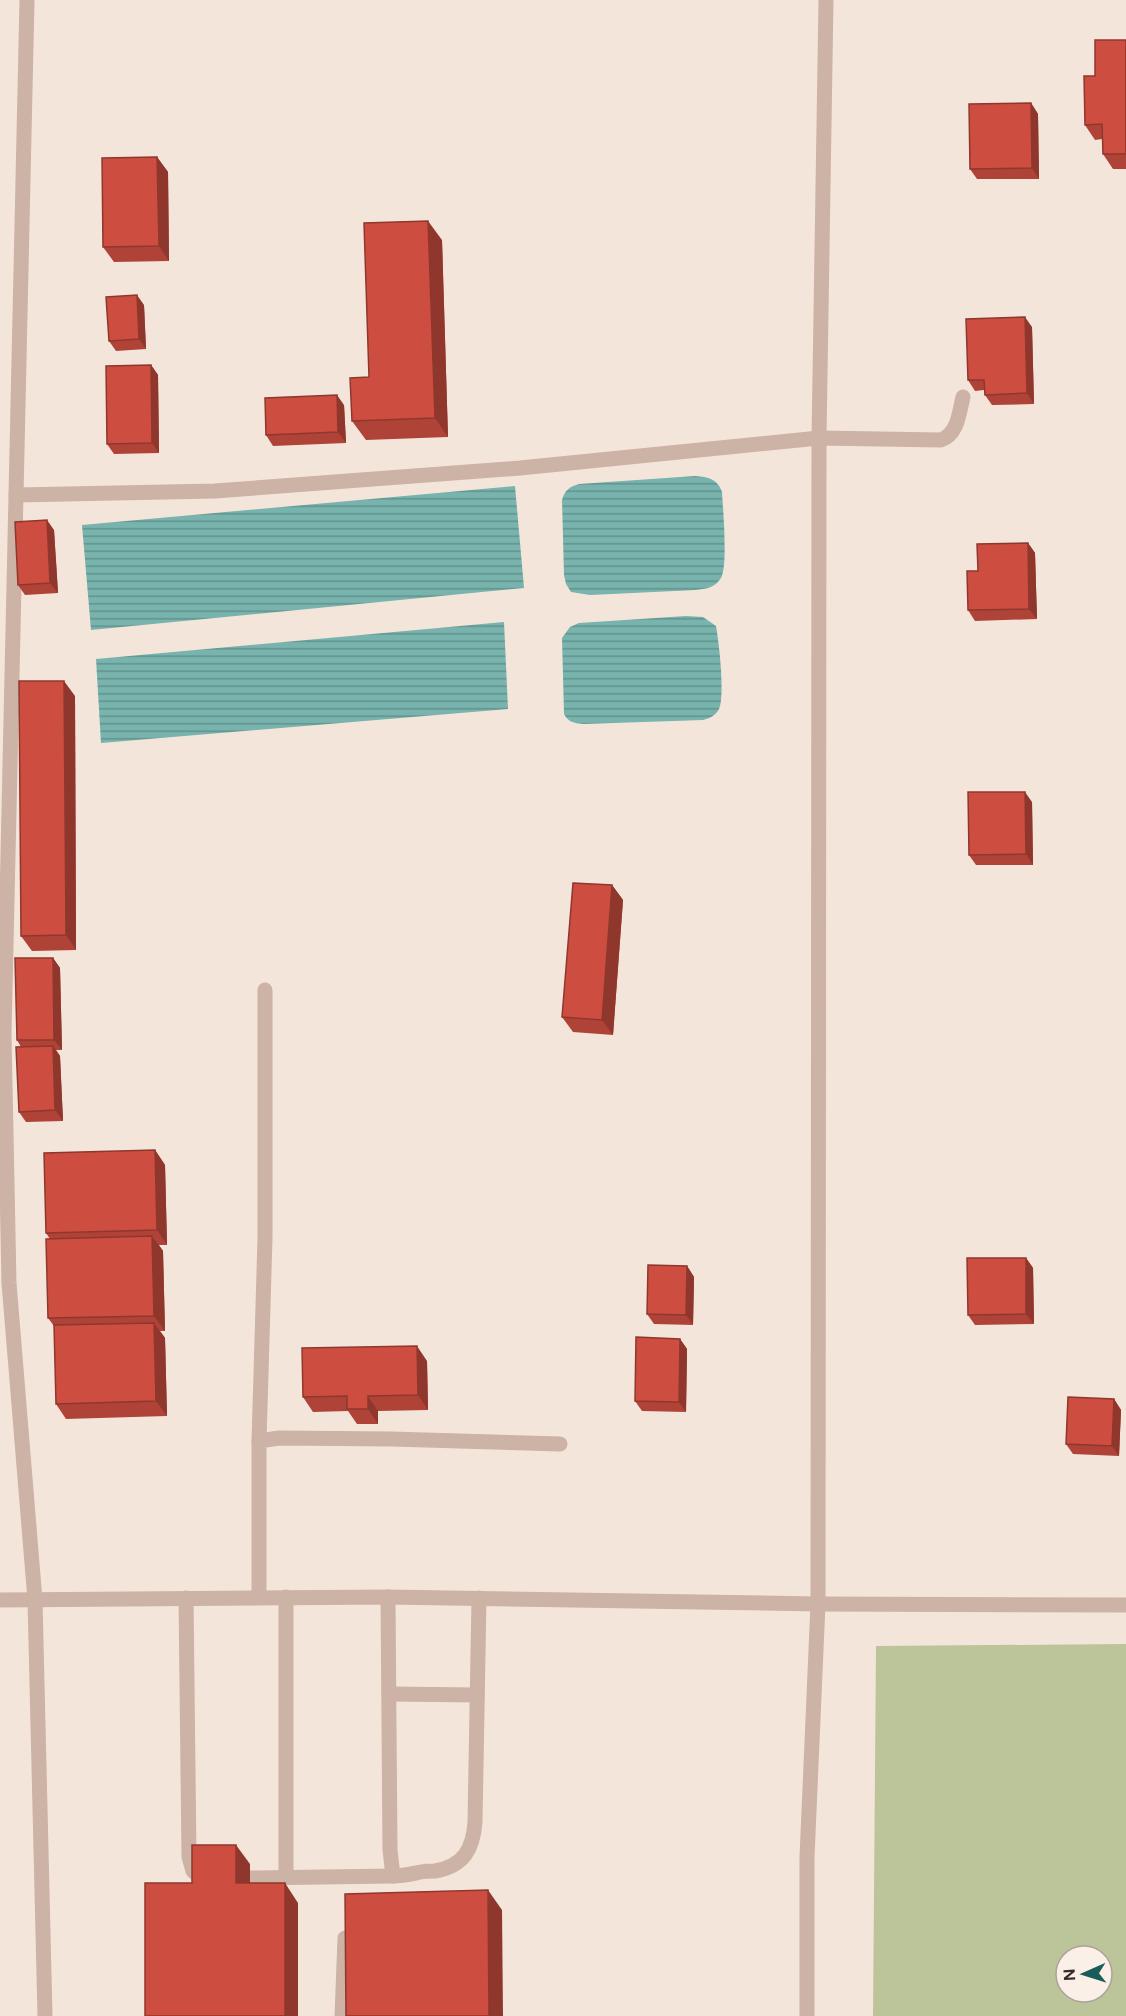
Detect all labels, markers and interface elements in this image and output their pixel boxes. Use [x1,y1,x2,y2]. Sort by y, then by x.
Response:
north arrow [1054,1944,1114,2004]
text: N [1060,1968,1079,1981]

